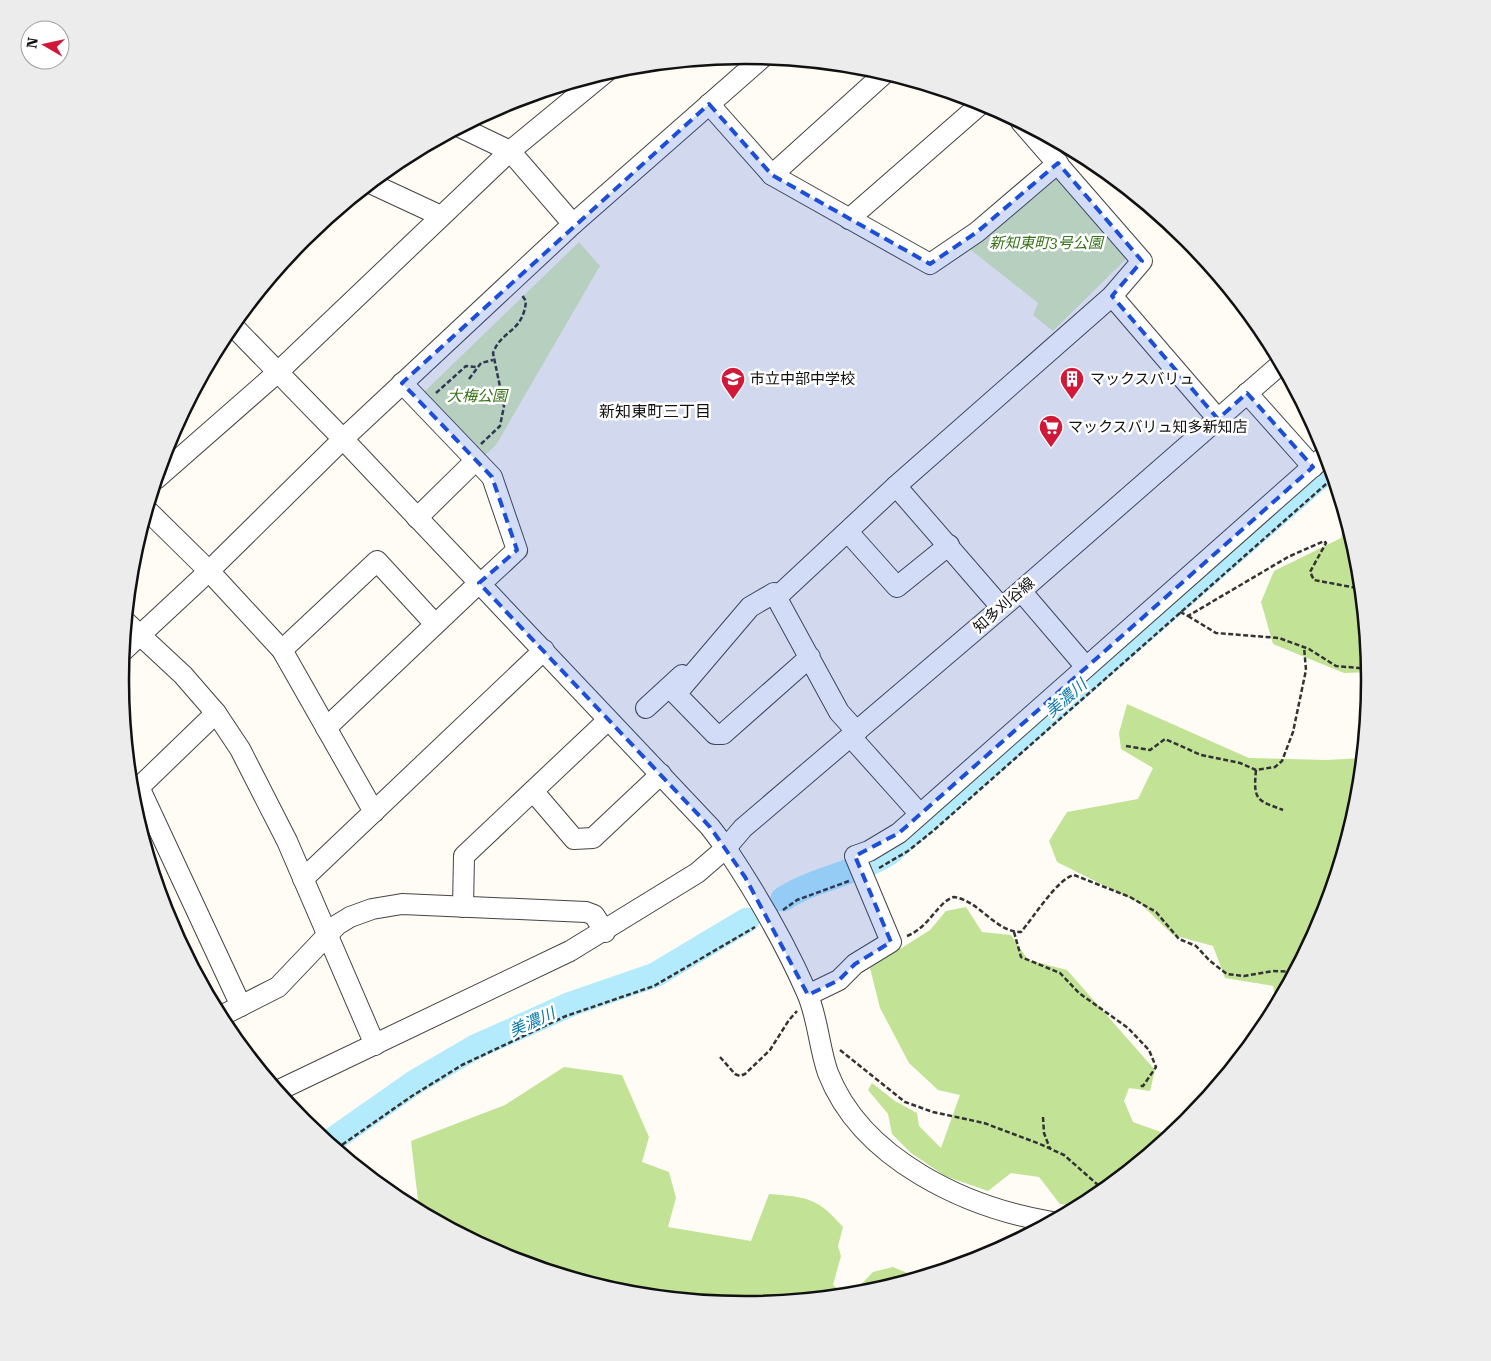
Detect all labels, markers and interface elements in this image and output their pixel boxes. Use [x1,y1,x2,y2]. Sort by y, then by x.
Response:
north arrow [20,20,70,70]
text: N [23,36,41,50]
park label: 新知東町3号公園 [989,234,1105,252]
school or university icon: 市立中部中学校 [720,366,746,400]
building icon: マックスバリュ [1059,366,1085,400]
place label: 市立中部中学校 [750,370,855,388]
place label: マックスバリュ [1090,370,1195,388]
park label: 大梅公園 [447,387,509,405]
district label: 新知東町三丁目 [599,402,711,421]
supermarket icon: マックスバリュ知多新知店 [1038,414,1064,448]
place label: マックスバリュ知多新知店 [1068,418,1248,436]
street label: 知多刈谷線 [970,574,1038,636]
water label: 美濃川 [1042,674,1092,721]
water label: 美濃川 [506,1003,560,1040]

